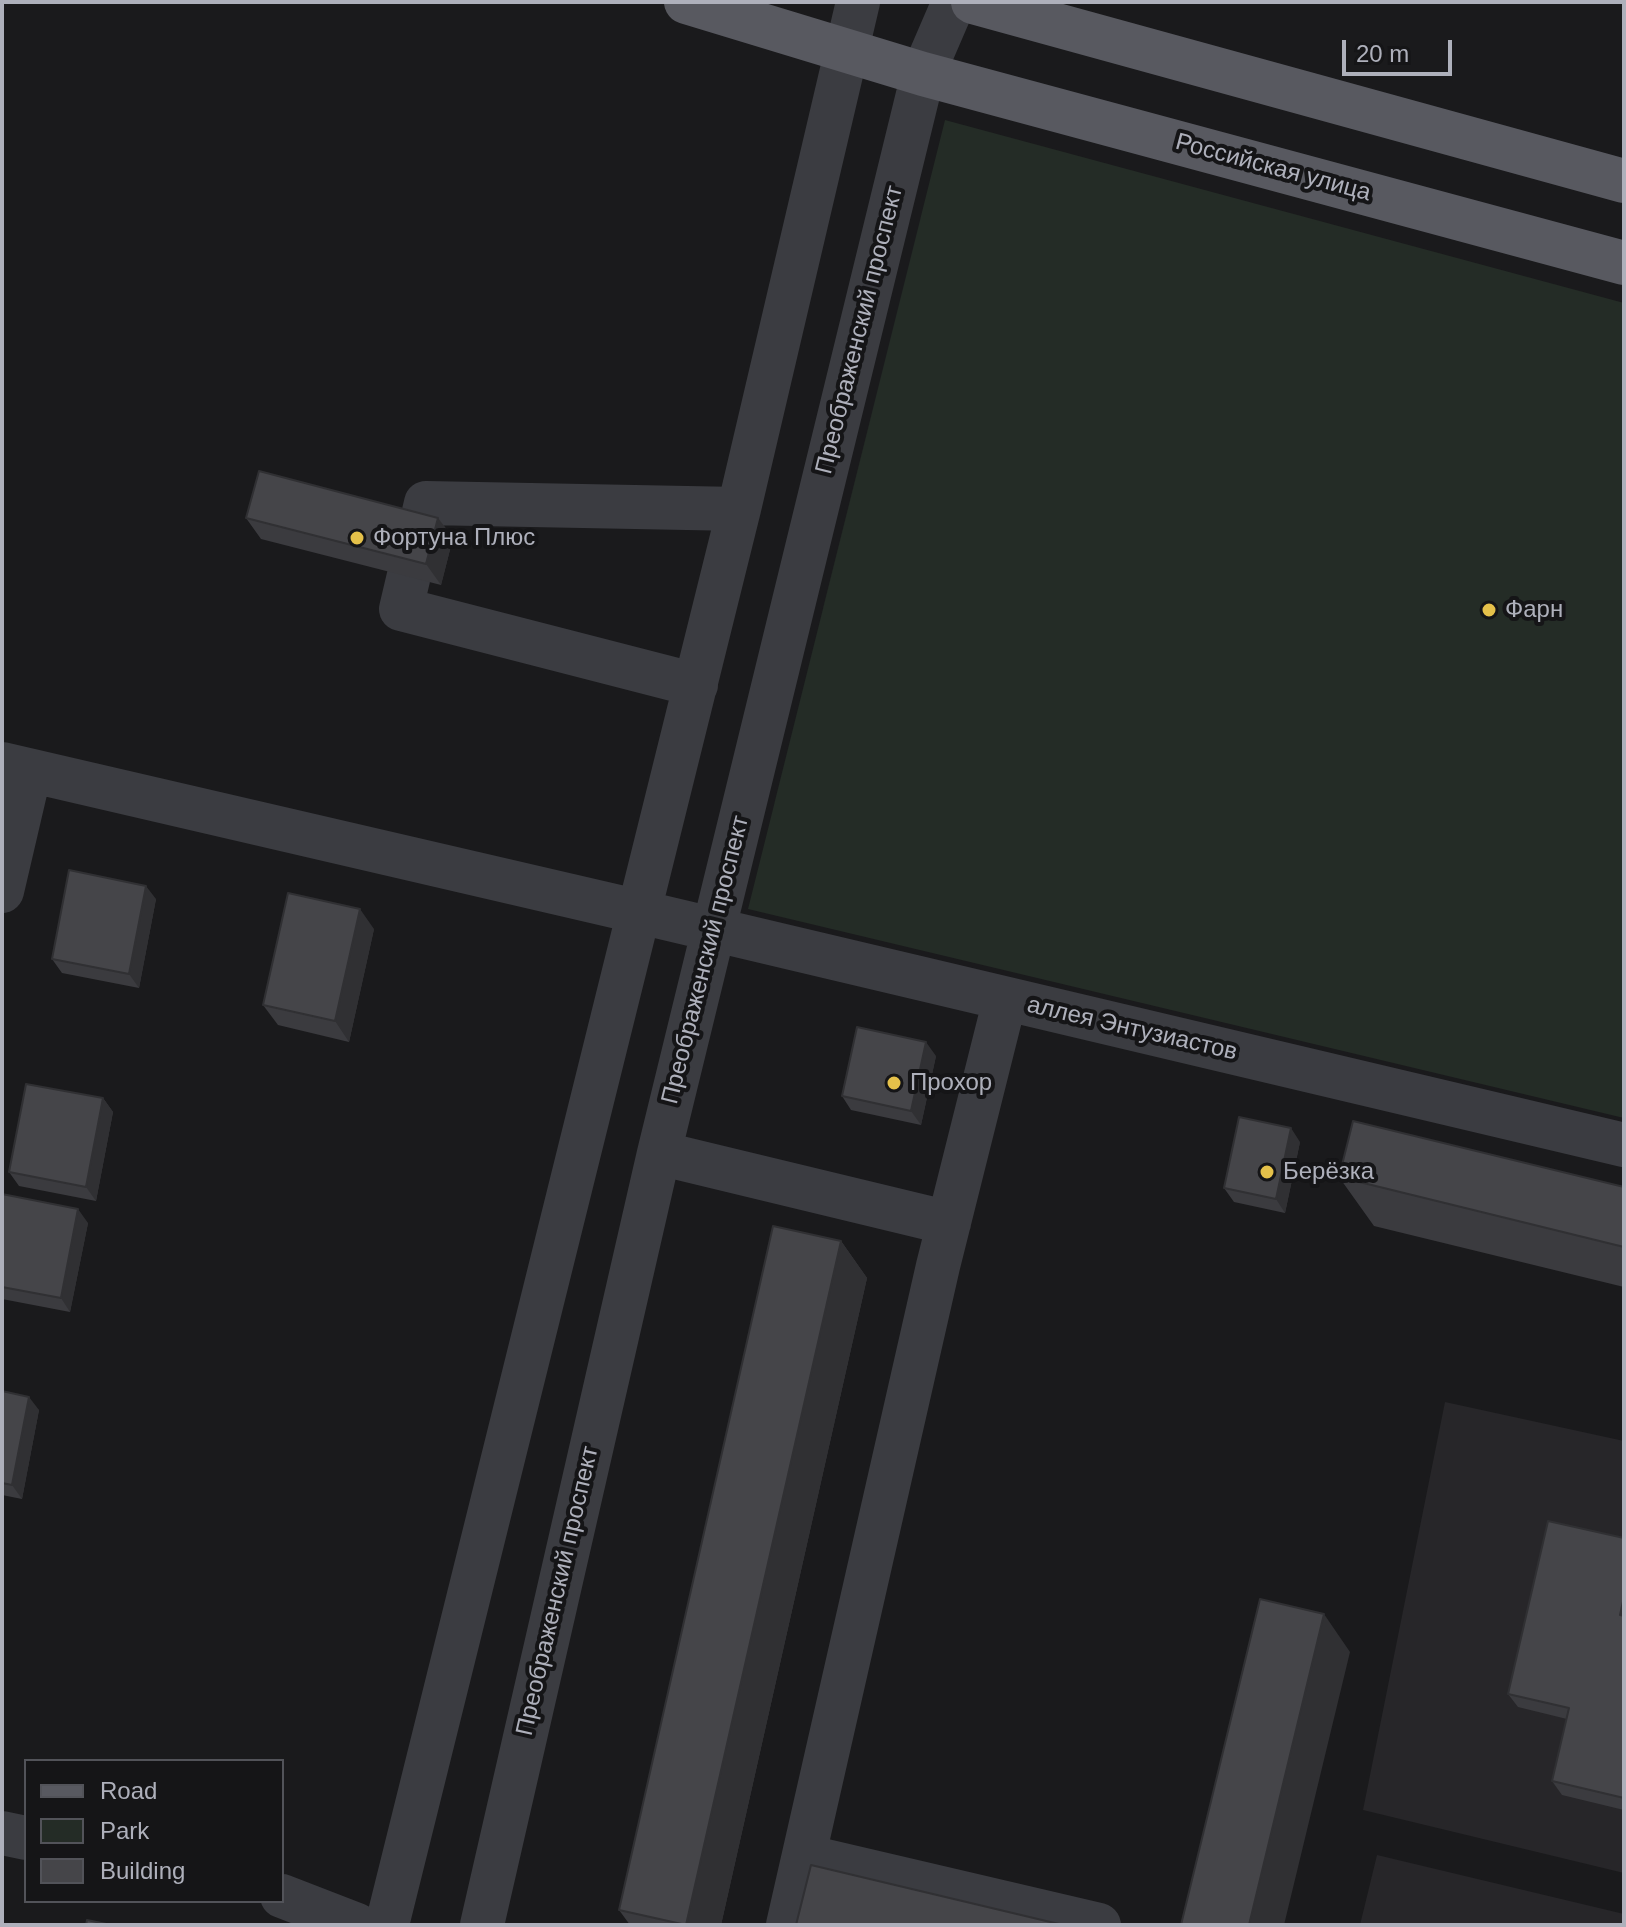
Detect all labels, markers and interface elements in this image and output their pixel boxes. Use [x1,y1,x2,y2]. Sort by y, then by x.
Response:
scale bar [1346,24,1456,74]
text: 20 m [1356,40,1409,67]
street label: Российская улица [1172,128,1374,208]
street label: Преображенский проспект [810,183,910,477]
place label: Фортуна Плюс [373,524,535,552]
marker: Фортуна Плюс [348,529,366,547]
place label: Фарн [1505,596,1563,624]
marker: Фарн [1480,601,1498,619]
street label: Преображенский проспект [656,813,756,1107]
street label: аллея Энтузиастов [1024,991,1240,1067]
place label: Прохор [910,1069,992,1097]
marker: Прохор [885,1074,903,1092]
place label: Берёзка [1283,1158,1374,1186]
marker: Берёзка [1258,1163,1276,1181]
street label: Преображенский проспект [511,1443,605,1739]
legend [24,1759,284,1903]
text: Road [100,1777,157,1804]
text: Park [100,1817,149,1844]
text: Building [100,1857,185,1884]

